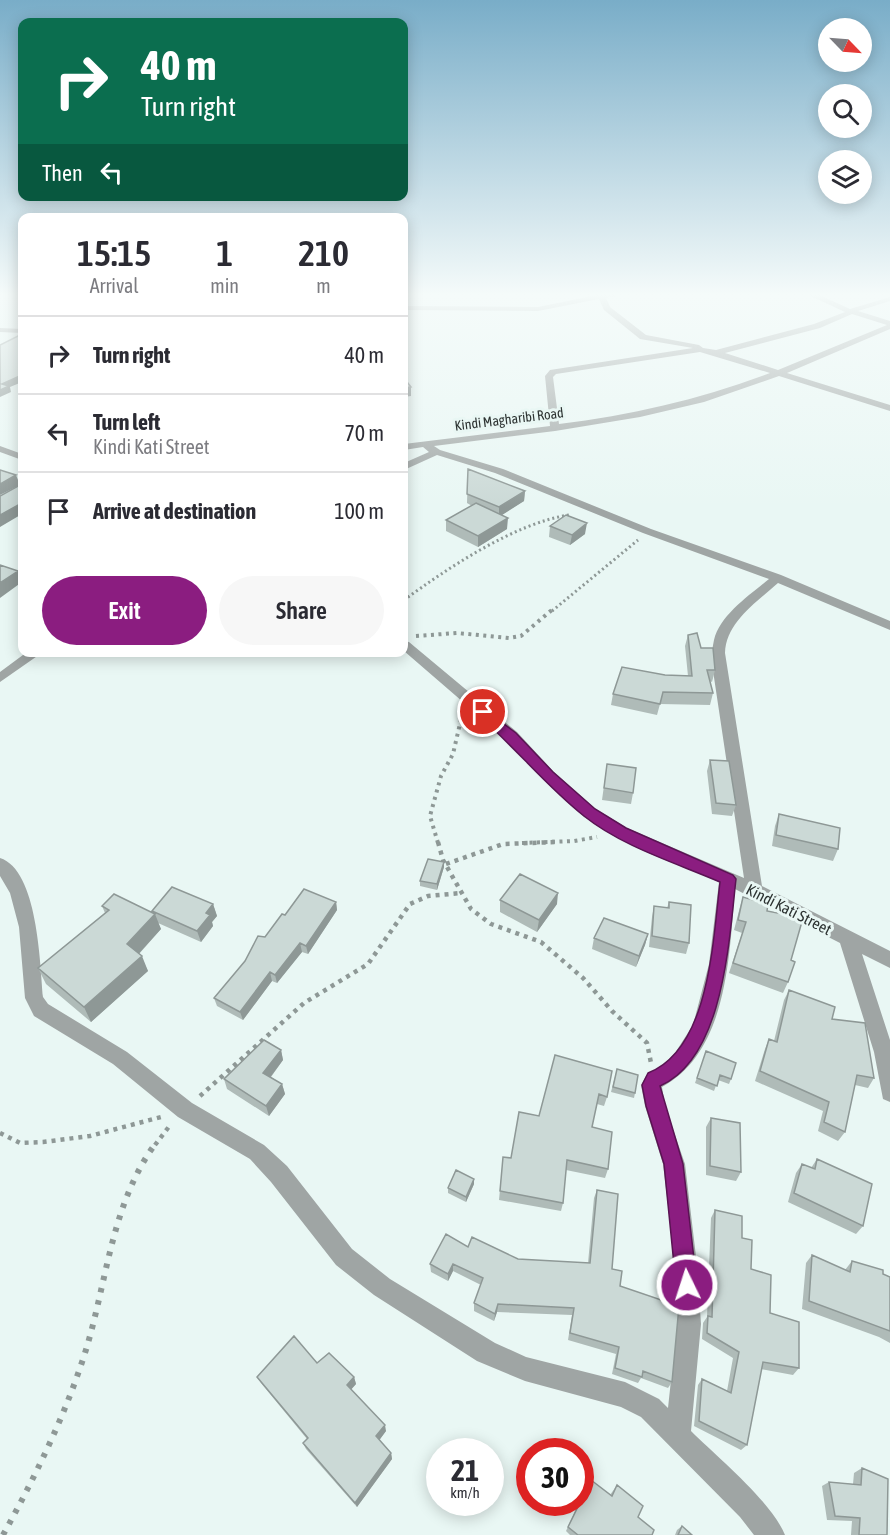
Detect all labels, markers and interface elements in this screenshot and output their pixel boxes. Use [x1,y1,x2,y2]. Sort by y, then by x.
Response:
north arrow [818,18,872,72]
map controls [818,18,872,204]
text: 40 m [141,41,216,89]
icon: right [42,42,120,120]
button: search [818,84,872,138]
text: Turn right [141,91,236,122]
button: layers [818,150,872,204]
icon: left [95,156,128,189]
text: Then [42,160,83,186]
text: 15:15 [77,232,151,274]
text: 1 [216,232,233,274]
text: 210 [298,232,349,274]
text: Arrival [90,274,139,297]
text: min [210,274,239,297]
text: m [316,274,331,297]
icon: right [42,339,75,372]
text: Turn right [93,342,170,368]
text: 40 m [344,342,384,368]
street label: Kindi Magharibi Road [454,404,564,434]
text: Turn left [93,409,160,435]
icon: left [42,417,75,450]
text: 70 m [344,420,384,446]
text: Kindi Kati Street [93,435,210,458]
icon: arrive [42,495,75,528]
text: Arrive at destination [93,498,256,524]
text: 100 m [334,498,384,524]
button: Exit [42,576,207,645]
button: Share [219,576,384,645]
pin [457,686,508,737]
icon: arrive [466,695,499,728]
street label: Kindi Kati Street [743,880,835,938]
position arrow [655,1253,719,1317]
speed limit sign: 30 [516,1438,594,1516]
text: 21 [451,1453,479,1487]
text: km/h [450,1484,480,1501]

